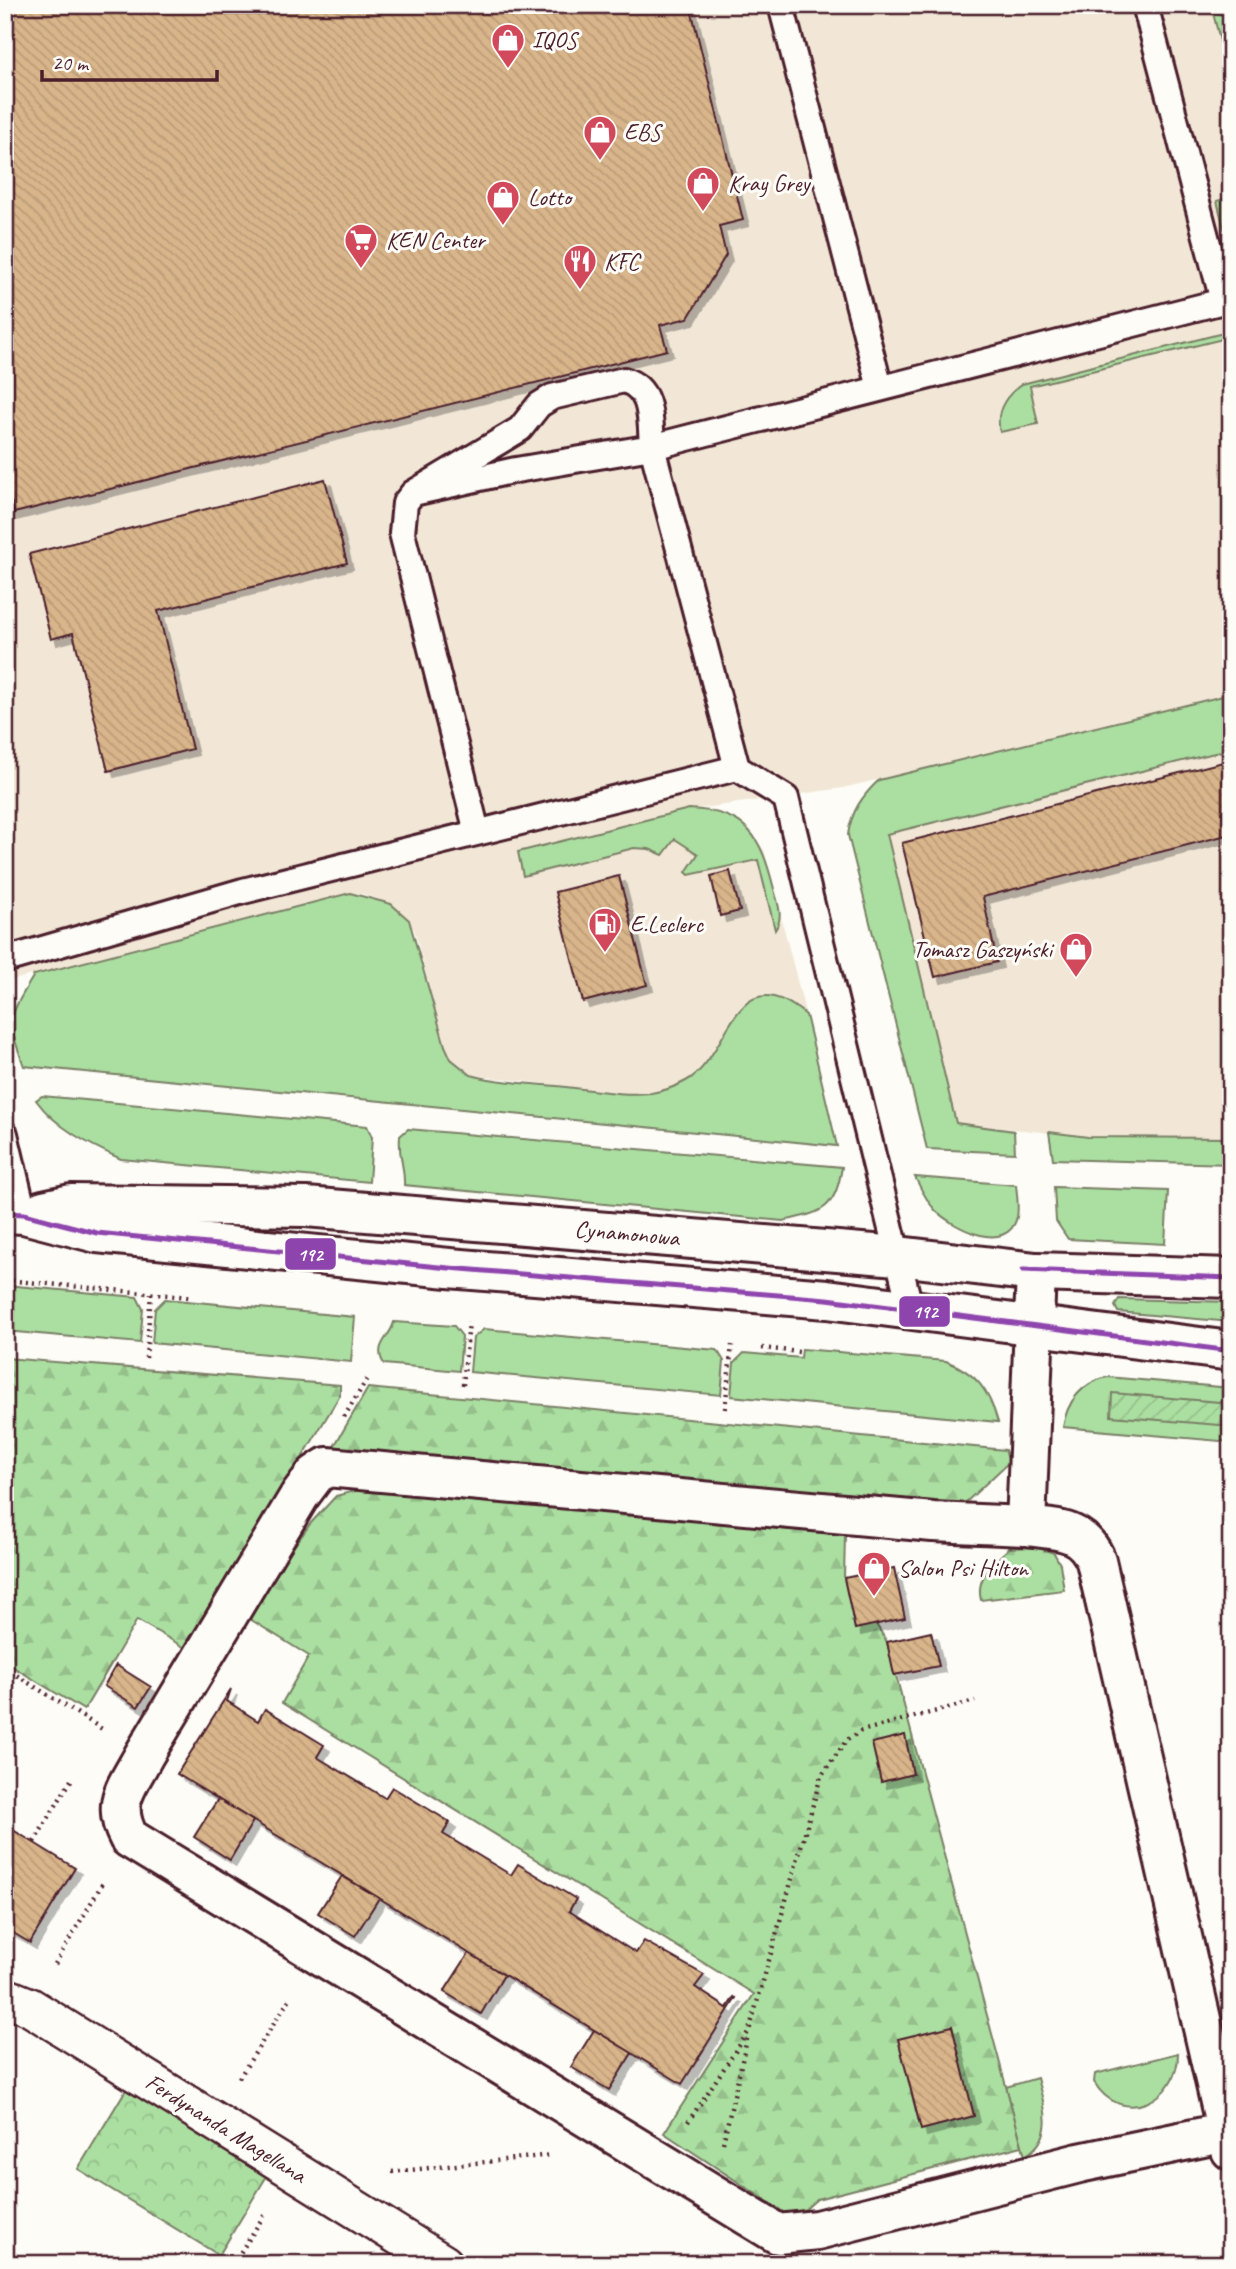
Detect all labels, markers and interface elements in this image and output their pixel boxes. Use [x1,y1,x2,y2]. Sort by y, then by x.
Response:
shop icon: IQOS [489,21,527,70]
place label: IQOS [532,25,580,55]
scale bar [42,38,217,82]
text: 20 m [52,50,90,76]
shop icon: EBS [581,113,619,162]
place label: EBS [624,117,664,147]
shop icon: Kray Grey [684,164,722,213]
place label: Kray Grey [728,168,811,198]
shop icon: Lotto [484,178,522,227]
place label: Lotto [528,182,574,212]
supermarket icon: KEN Center [342,221,380,270]
place label: KEN Center [386,225,487,255]
restaurant icon: KFC [561,242,599,291]
place label: KFC [604,246,641,276]
fuel station icon: E.Leclerc [586,905,624,954]
place label: E.Leclerc [630,909,704,939]
shop icon: Tomasz Gaszyński [1057,930,1095,979]
place label: Tomasz Gaszyński [912,934,1055,964]
street label: Cynamonowa [573,1213,682,1253]
line badge: 192 [284,1237,337,1271]
text: 192 [297,1243,325,1267]
line badge: 192 [898,1295,951,1328]
text: 192 [912,1300,940,1324]
shop icon: Salon Psi Hilton [855,1549,893,1598]
place label: Salon Psi Hilton [898,1553,1029,1583]
street label: Ferdynanda Magellana [140,2066,313,2190]

